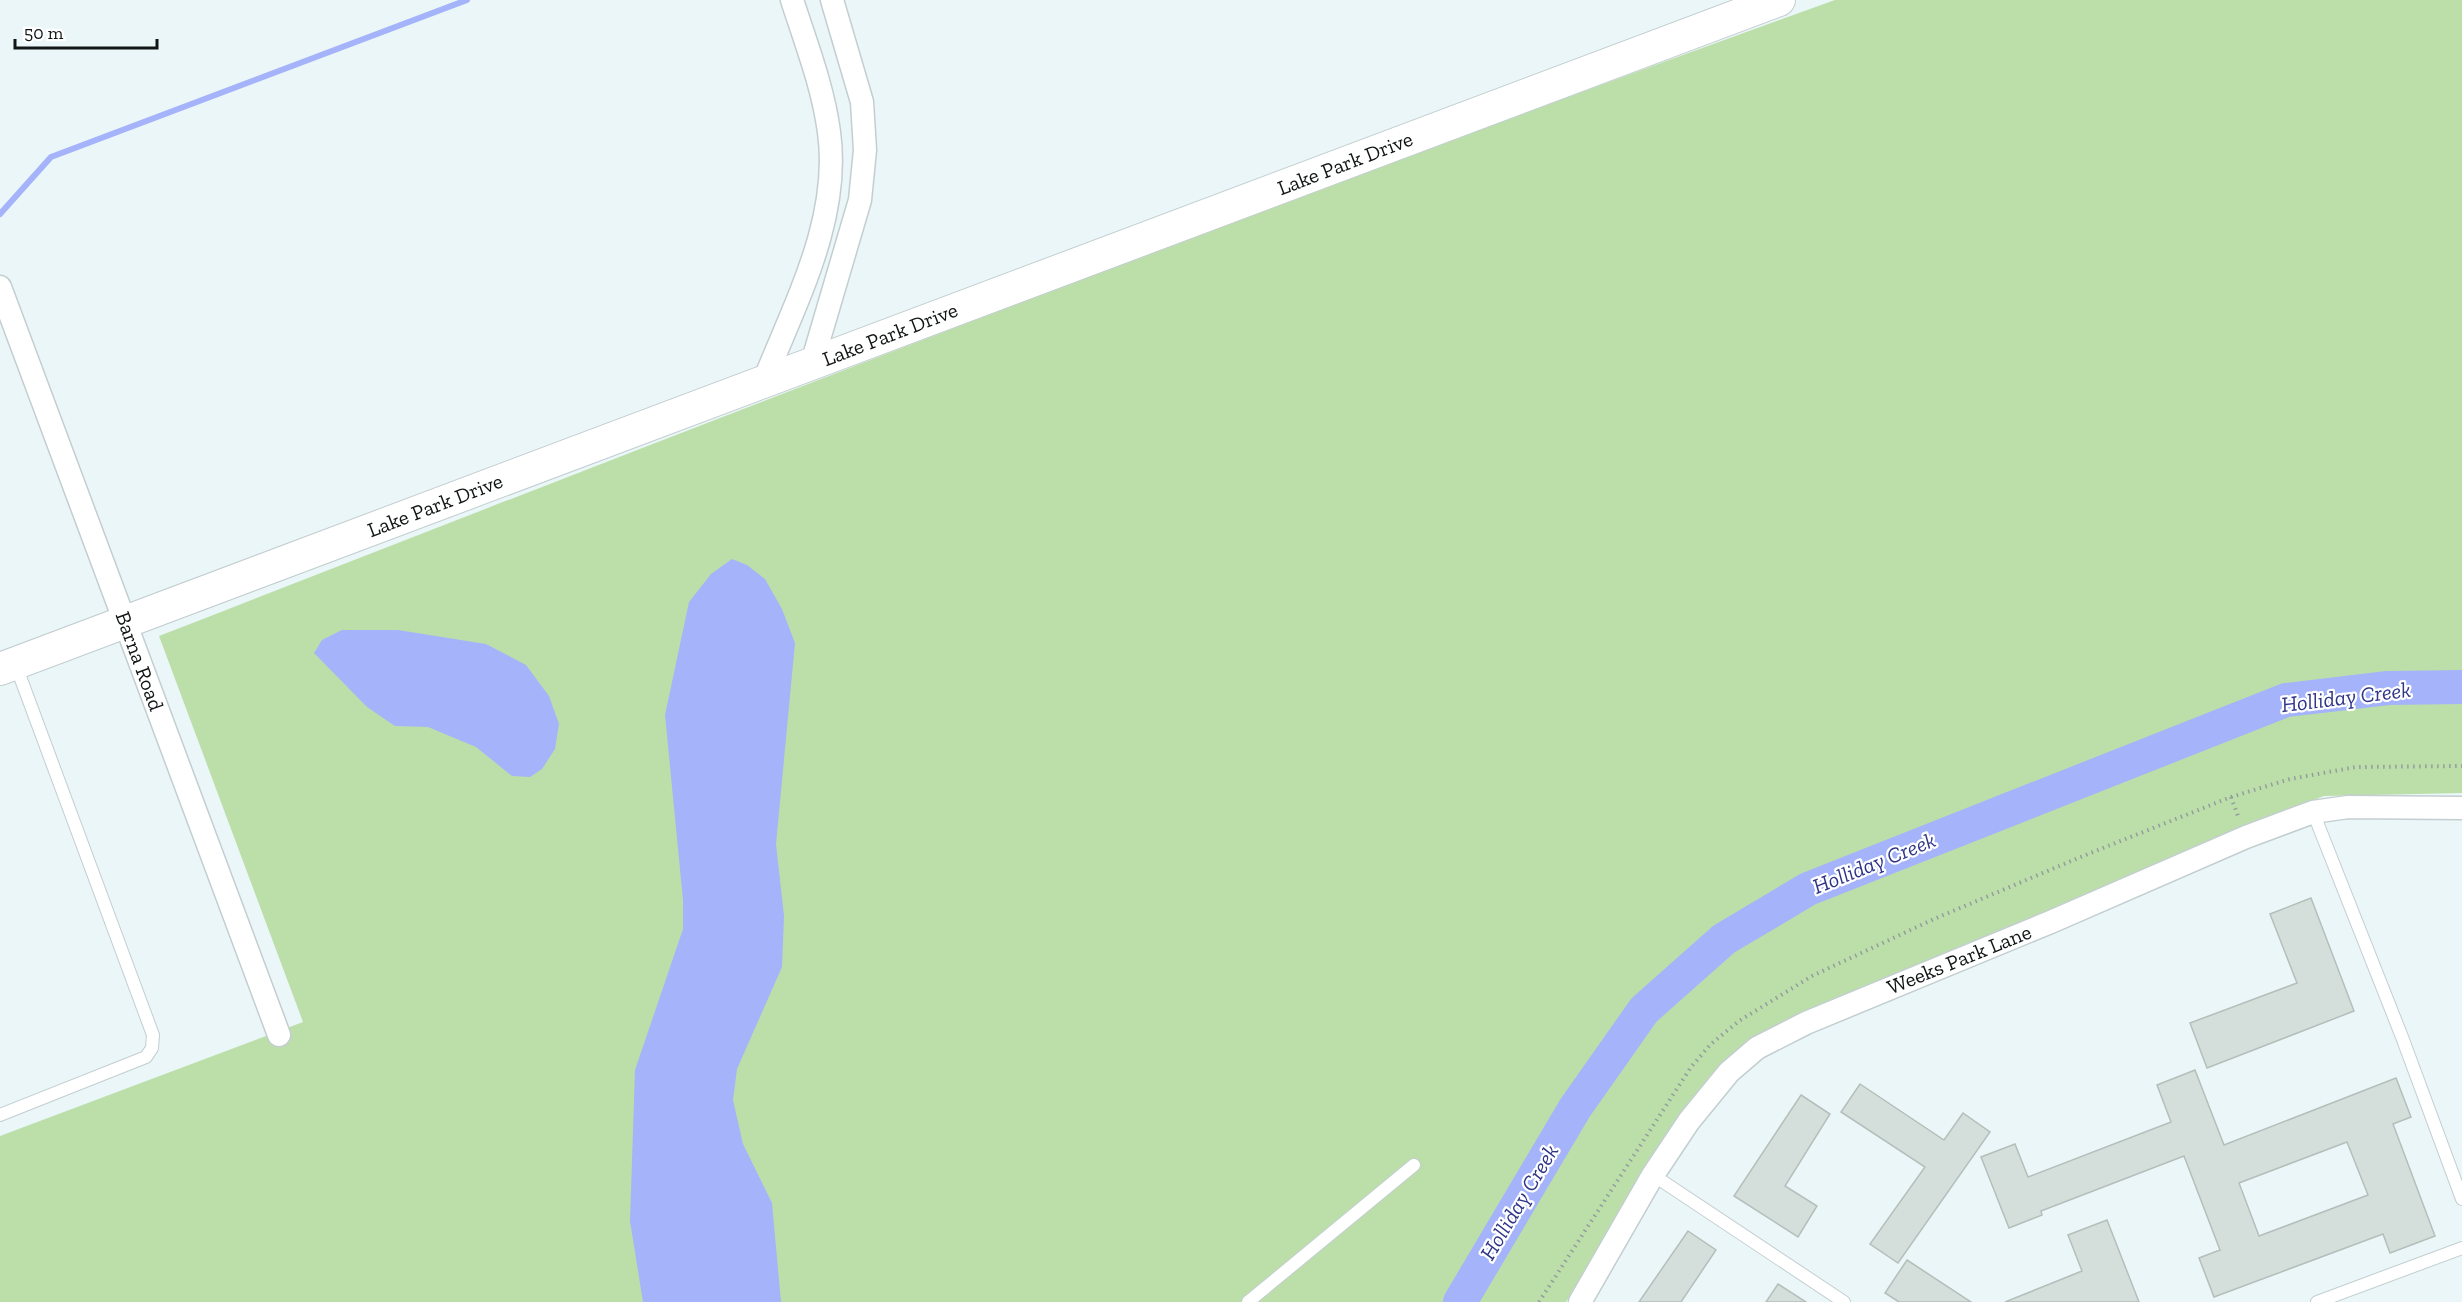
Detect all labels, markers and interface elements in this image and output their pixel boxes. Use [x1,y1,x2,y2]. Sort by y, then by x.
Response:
scale bar [15,12,158,50]
text: 50 m [24,22,64,44]
street label: Lake Park Drive [1274,126,1416,200]
street label: Lake Park Drive [819,297,961,371]
street label: Lake Park Drive [364,468,506,542]
street label: Barna Road [111,608,170,714]
water label: Holliday Creek [2280,676,2412,718]
water label: Holliday Creek [1809,826,1940,900]
street label: Weeks Park Lane [1883,919,2035,999]
water label: Holliday Creek [1474,1139,1564,1265]

